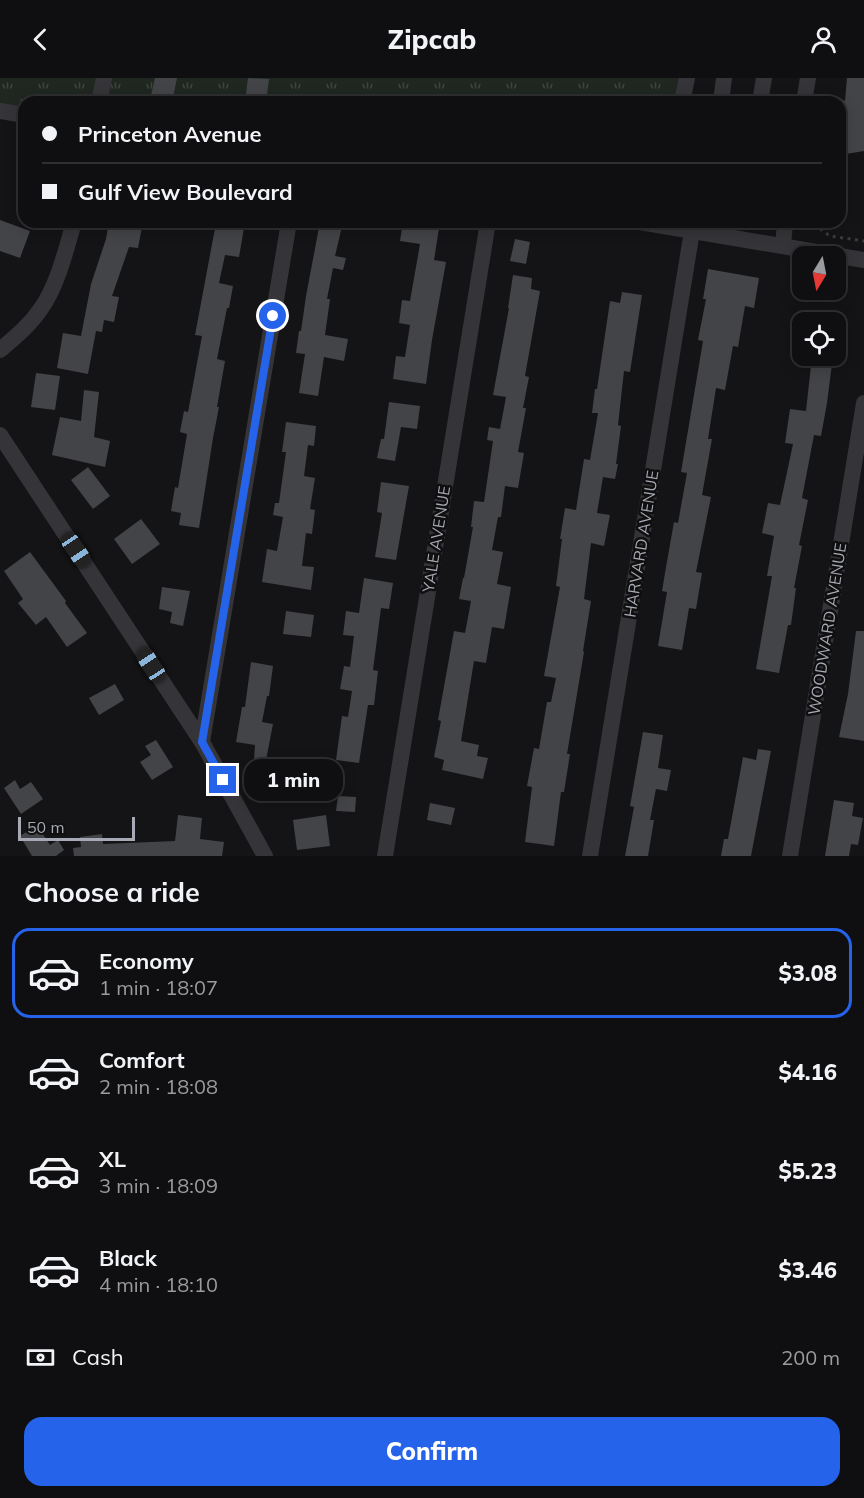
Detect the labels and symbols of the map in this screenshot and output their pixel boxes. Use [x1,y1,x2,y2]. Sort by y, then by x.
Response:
north arrow [792,246,846,300]
route start [259,302,286,329]
street label: HARVARD AVENUE [619,469,663,619]
street label: YALE AVENUE [418,484,454,595]
car [58,530,94,570]
street label: WOODWARD AVENUE [803,541,851,717]
car [134,645,168,685]
callout: 1 min [244,759,343,801]
route end [209,766,236,793]
scale bar [18,814,135,842]

